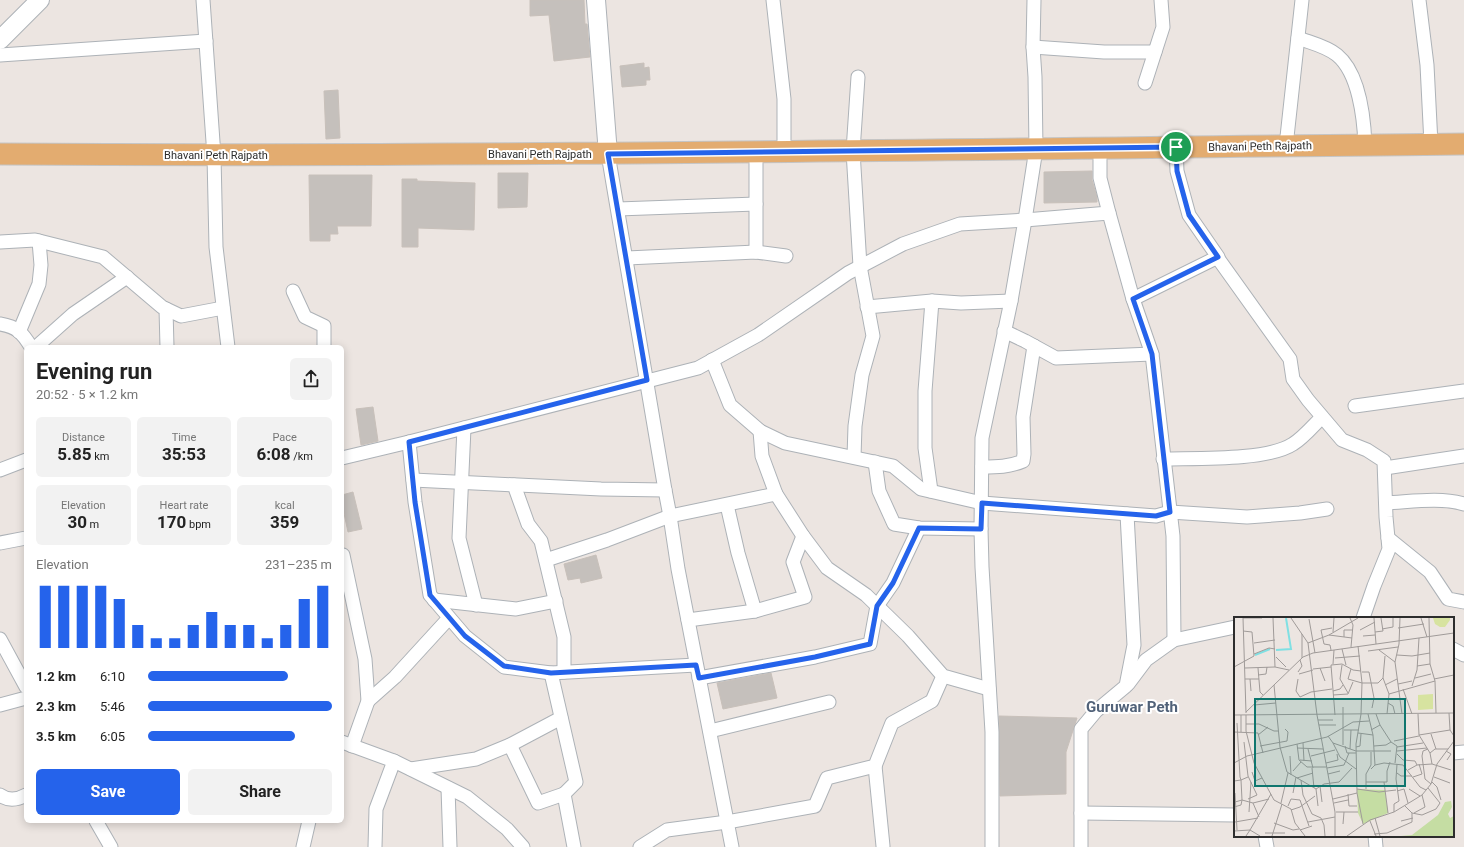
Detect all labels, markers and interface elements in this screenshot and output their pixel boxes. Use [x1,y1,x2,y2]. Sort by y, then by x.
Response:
pin [1159,130,1193,164]
icon: arrive [1165,136,1187,158]
street label: Bhavani Peth Rajpath [1208,139,1312,154]
street label: Bhavani Peth Rajpath [488,148,592,161]
street label: Bhavani Peth Rajpath [164,149,268,162]
button: share [290,358,332,400]
text: Evening run [36,359,152,384]
text: 20:52 · 5 × 1.2 km [36,387,138,402]
text: Distance [62,431,105,444]
text: Time [172,431,196,444]
text: Pace [272,431,297,444]
text: 5.85 [57,444,91,464]
text: 35:53 [162,444,206,464]
text: 6:08 [256,444,290,464]
text: km [91,450,109,463]
text: /km [290,450,313,463]
text: Elevation [61,499,106,512]
text: Heart rate [160,499,208,512]
text: kcal [275,499,295,512]
text: 30 [67,512,87,532]
text: 170 [157,512,186,532]
text: 359 [270,512,299,532]
text: m [87,518,99,531]
text: bpm [186,518,211,531]
text: Elevation [36,557,89,572]
text: 231–235 m [265,557,332,572]
inset map [1234,617,1454,837]
text: 1.2 km [36,669,76,684]
text: 6:10 [100,669,125,684]
district label: Guruwar Peth [1086,698,1178,716]
text: 2.3 km [36,699,76,714]
text: 5:46 [100,699,125,714]
text: 3.5 km [36,729,76,744]
text: 6:05 [100,729,125,744]
button: Save [36,769,180,815]
button: Share [188,769,332,815]

